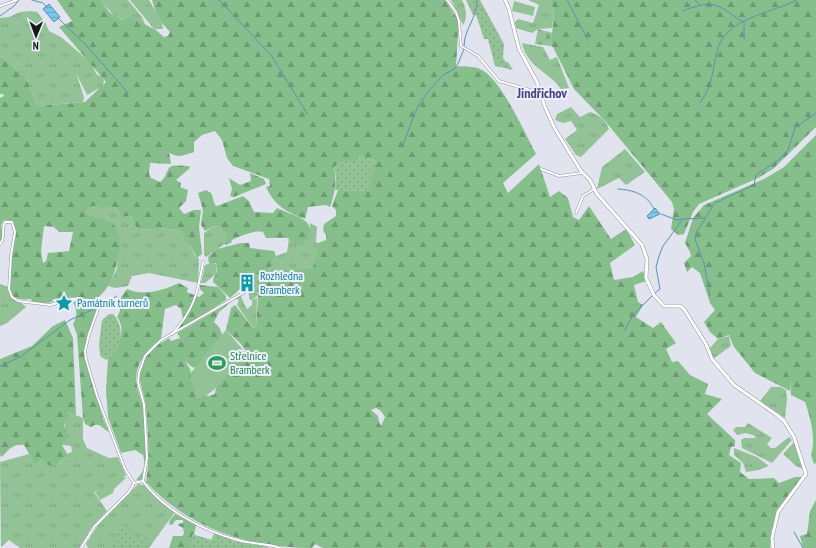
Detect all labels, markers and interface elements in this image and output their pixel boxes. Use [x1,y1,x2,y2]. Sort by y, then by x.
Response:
north arrow [16,16,56,56]
text: N [33,39,39,53]
district label: Jindřichov [516,84,567,102]
place label: Rozhledna Bramberk [260,268,303,297]
building icon: Rozhledna Bramberk [237,273,257,293]
place icon: Památník turnerů [54,293,74,313]
place label: Památník turnerů [77,295,148,310]
place label: Střelnice Bramberk [230,348,270,377]
sports icon: Střelnice Bramberk [207,353,227,373]

